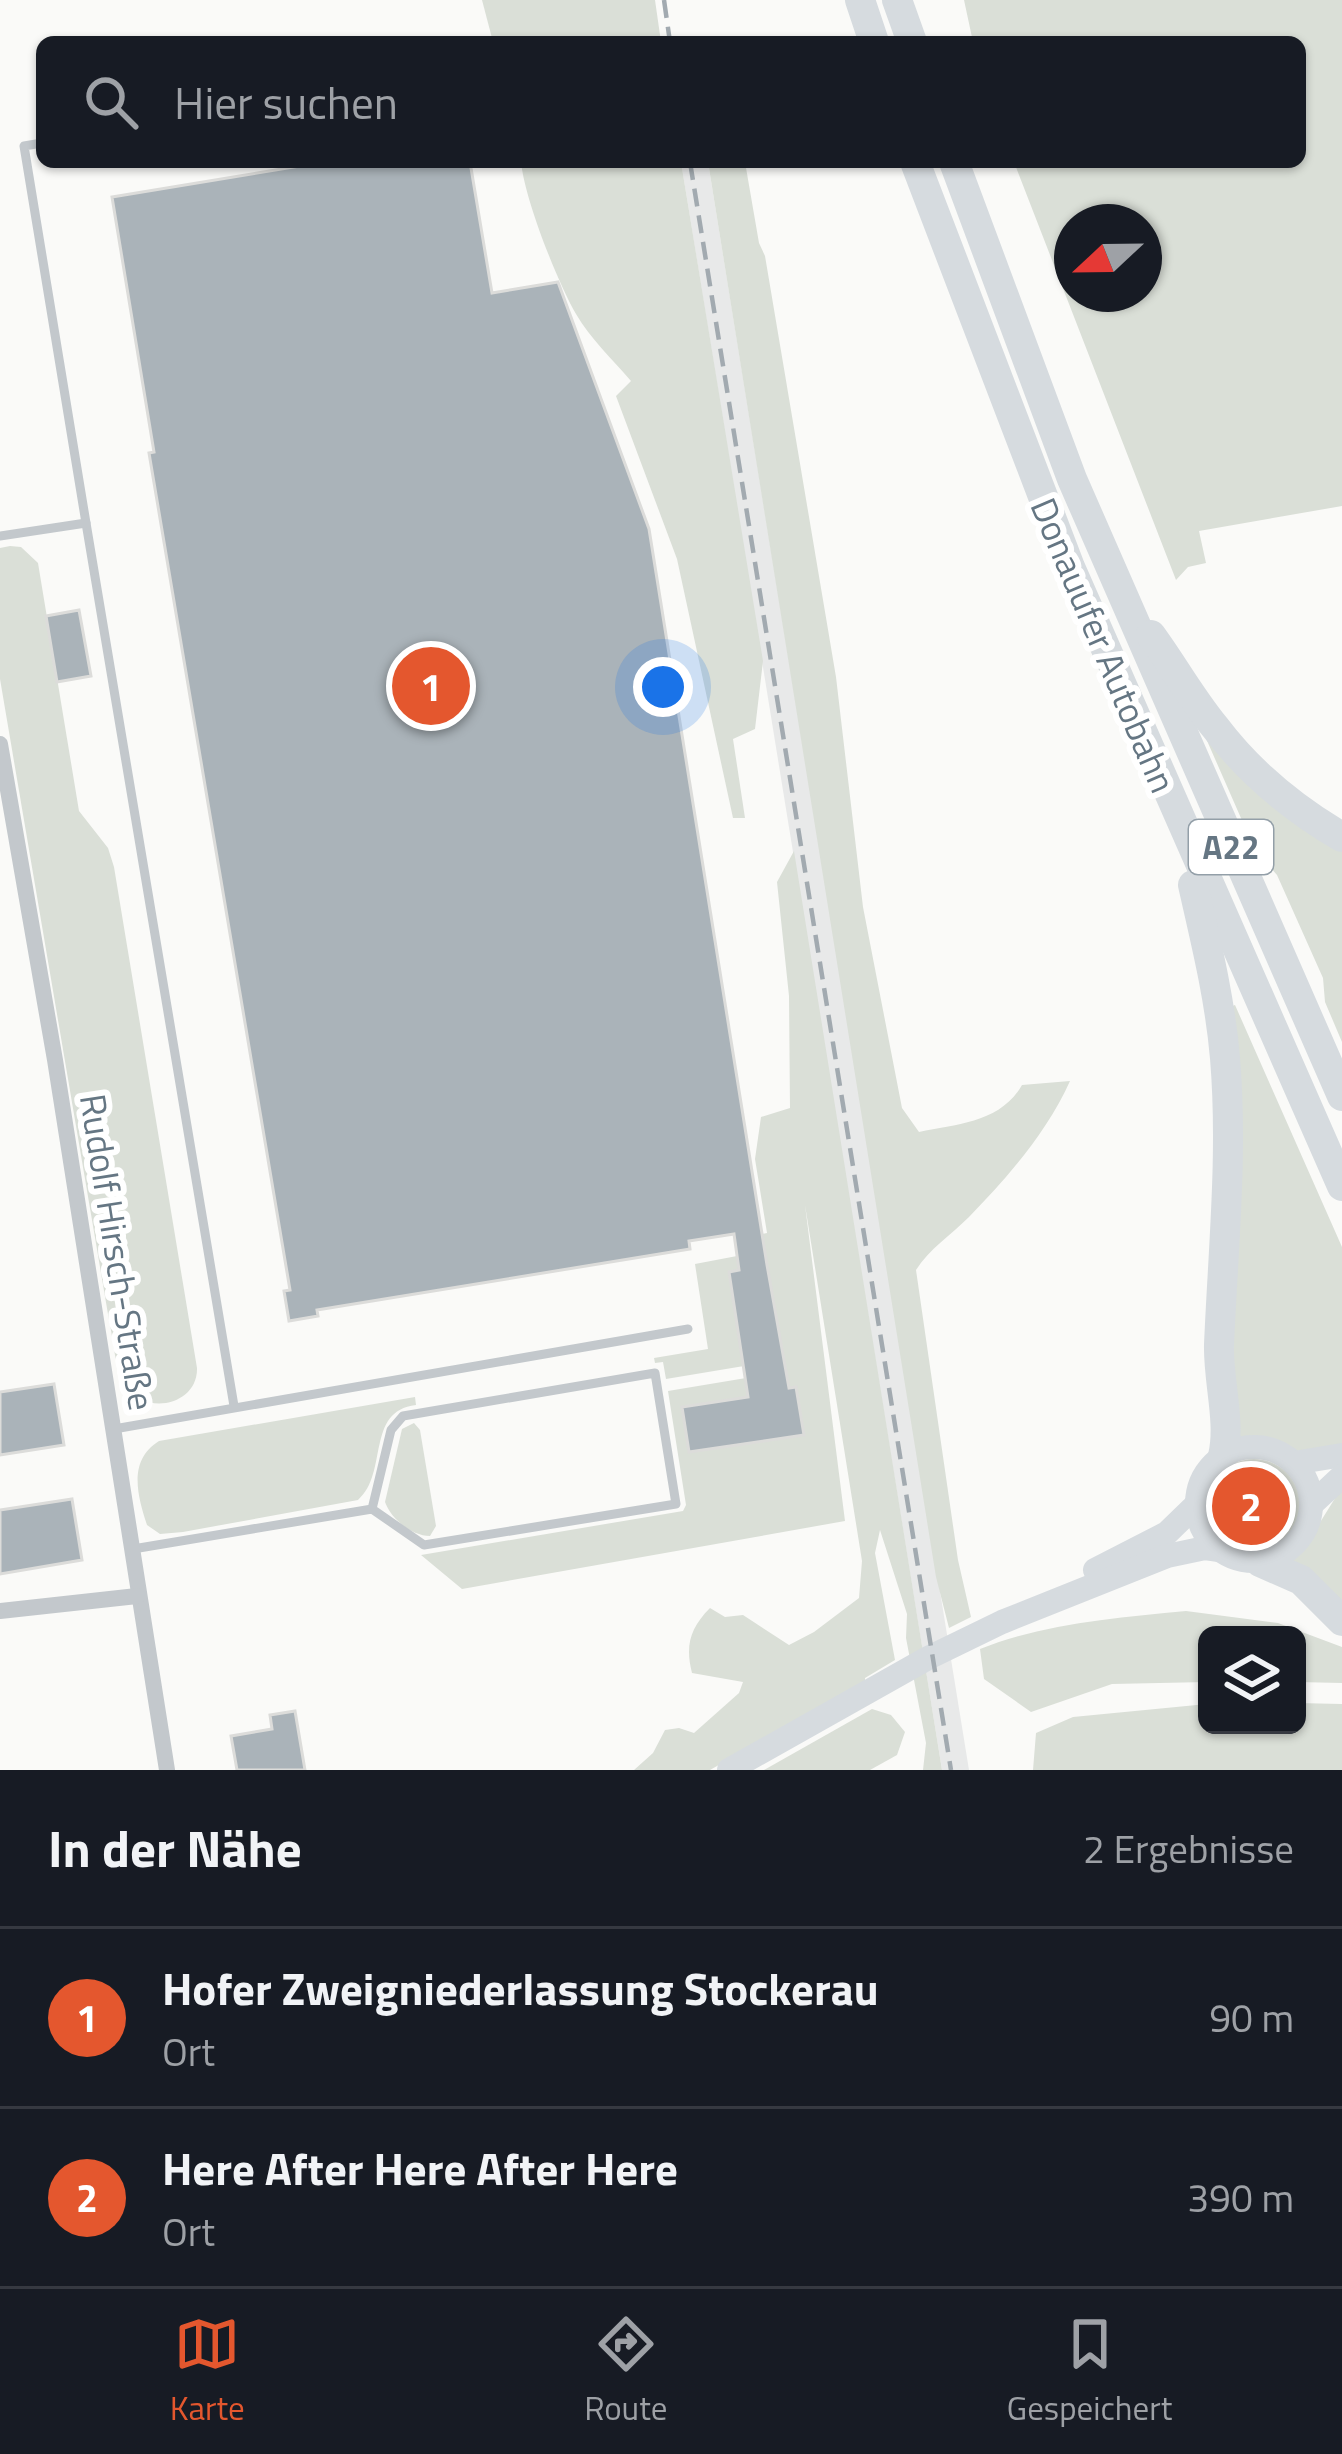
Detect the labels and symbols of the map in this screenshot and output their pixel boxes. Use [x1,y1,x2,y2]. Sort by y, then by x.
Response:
north arrow [1054,204,1162,312]
street label: Donauufer Autobahn [1017,489,1191,801]
pin: 1 [392,641,470,731]
your location [633,657,693,717]
road number: A22 [1189,820,1273,874]
street label: Rudolf Hirsch-Straße [66,1090,170,1414]
pin: 2 [1212,1461,1290,1551]

